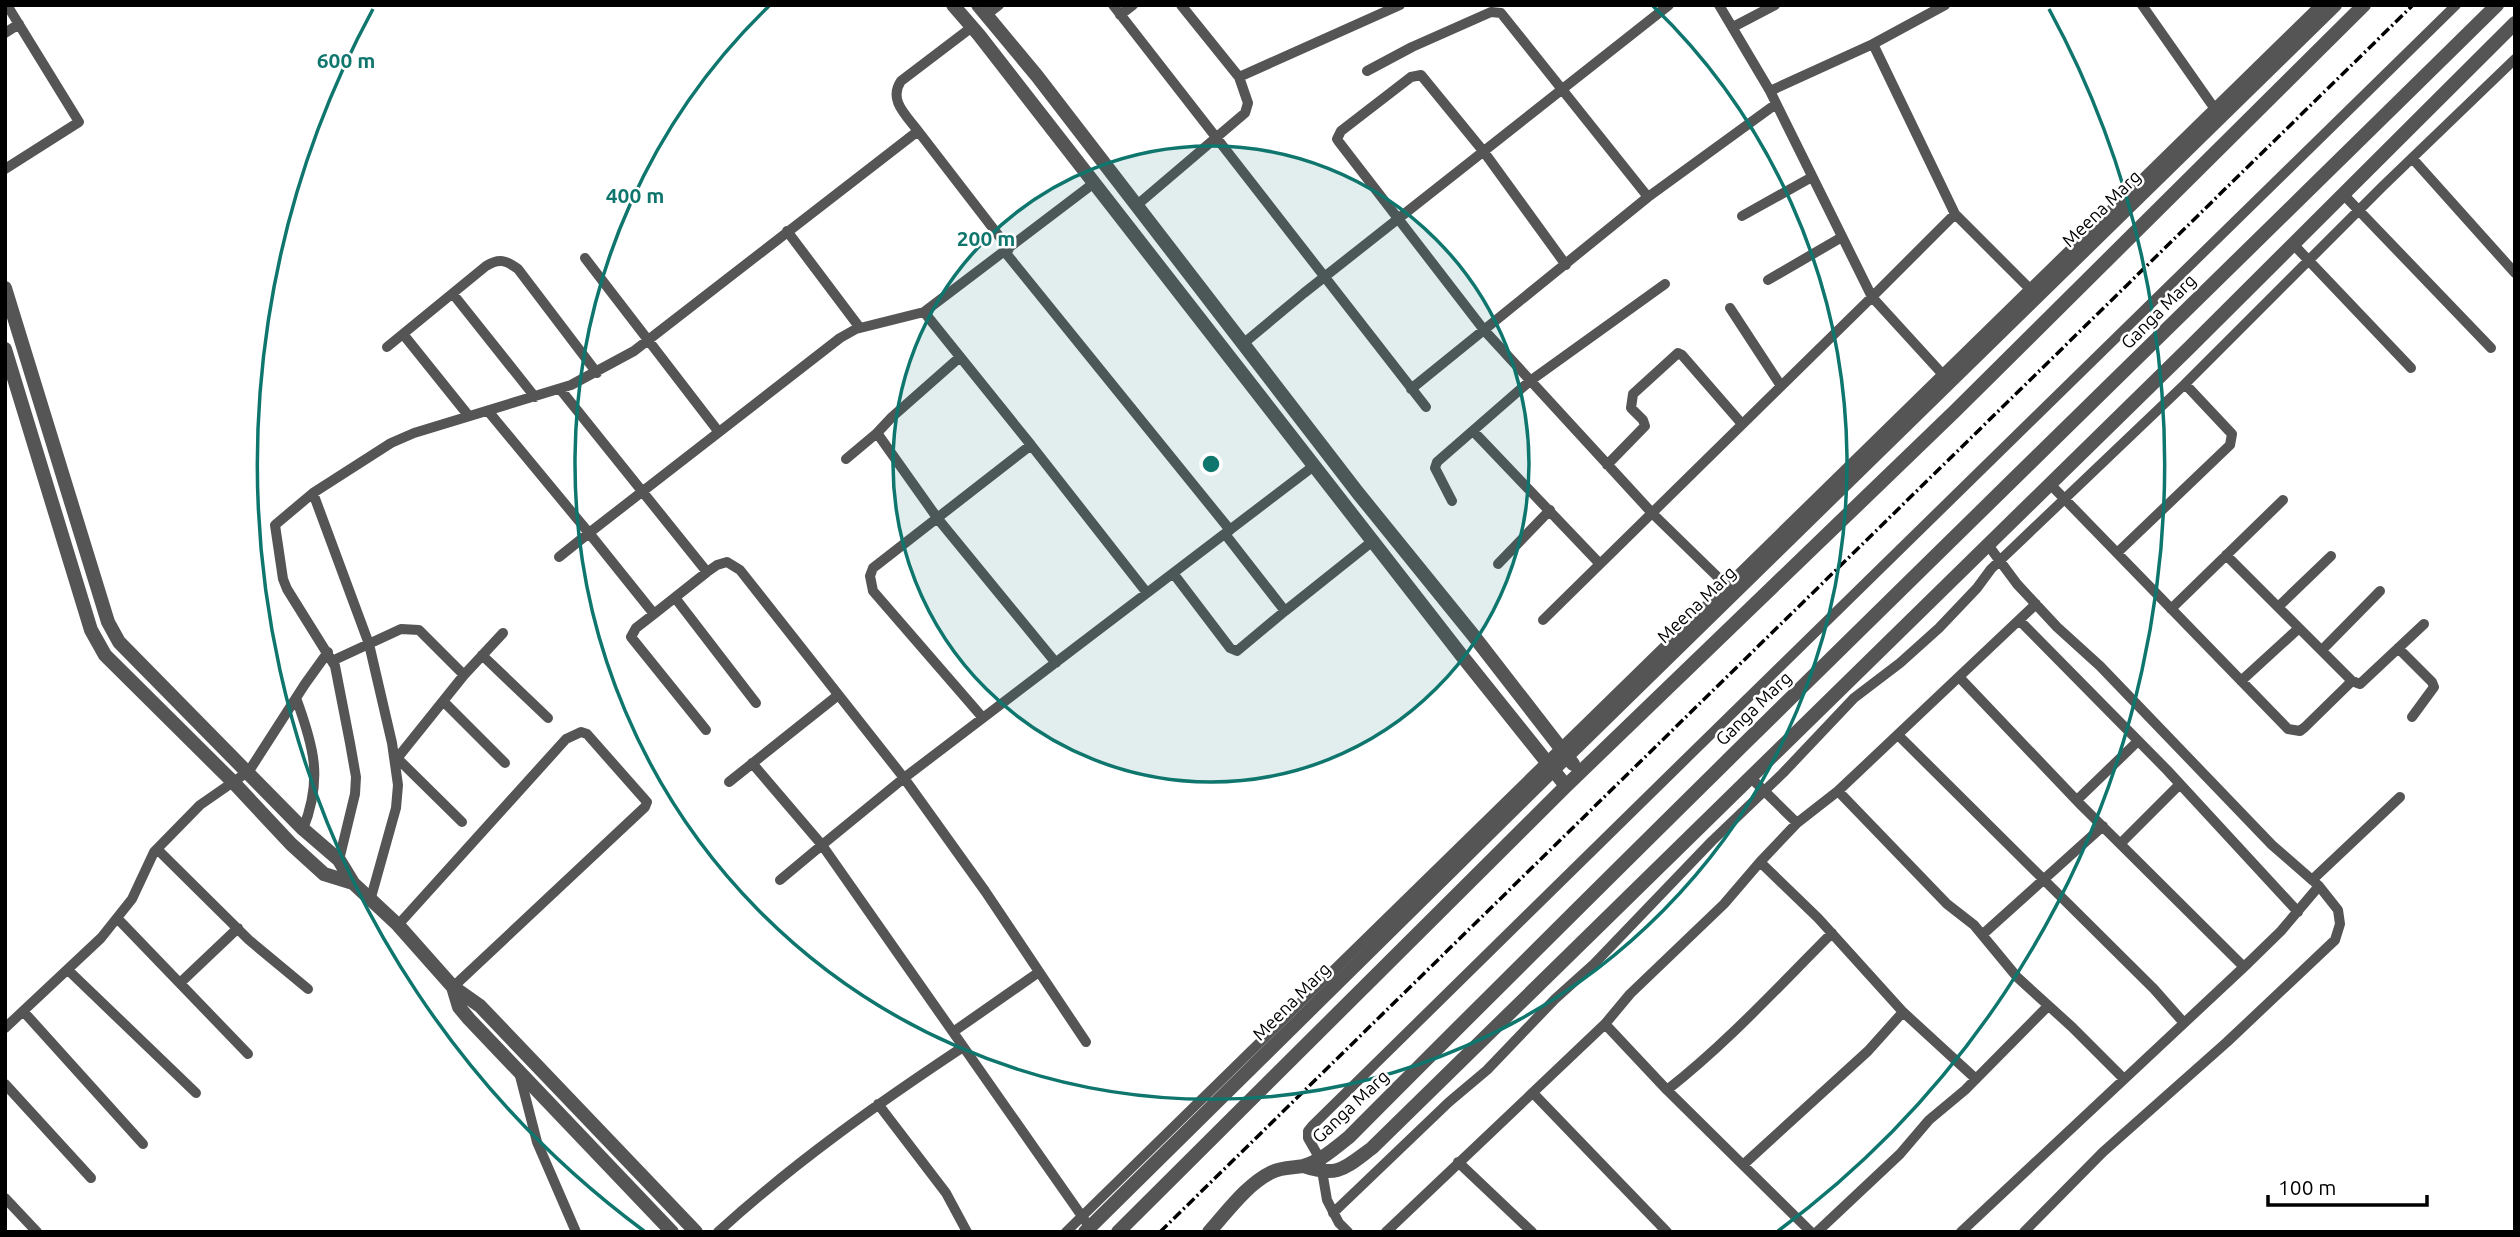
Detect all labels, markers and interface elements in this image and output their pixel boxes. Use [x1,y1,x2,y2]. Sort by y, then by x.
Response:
text: 600 m [317,48,375,72]
street label: Meena Marg [2058,166,2144,250]
text: 400 m [606,183,664,207]
text: 200 m [957,226,1015,250]
street label: Ganga Marg [2117,270,2199,352]
centre of rings [1199,452,1223,476]
street label: Meena Marg [1653,562,1739,646]
street label: Ganga Marg [1711,667,1795,749]
street label: Meena Marg [1248,958,1334,1044]
street label: Ganga Marg [1308,1066,1392,1146]
scale bar [2268,1164,2427,1208]
text: 100 m [2278,1175,2336,1199]

